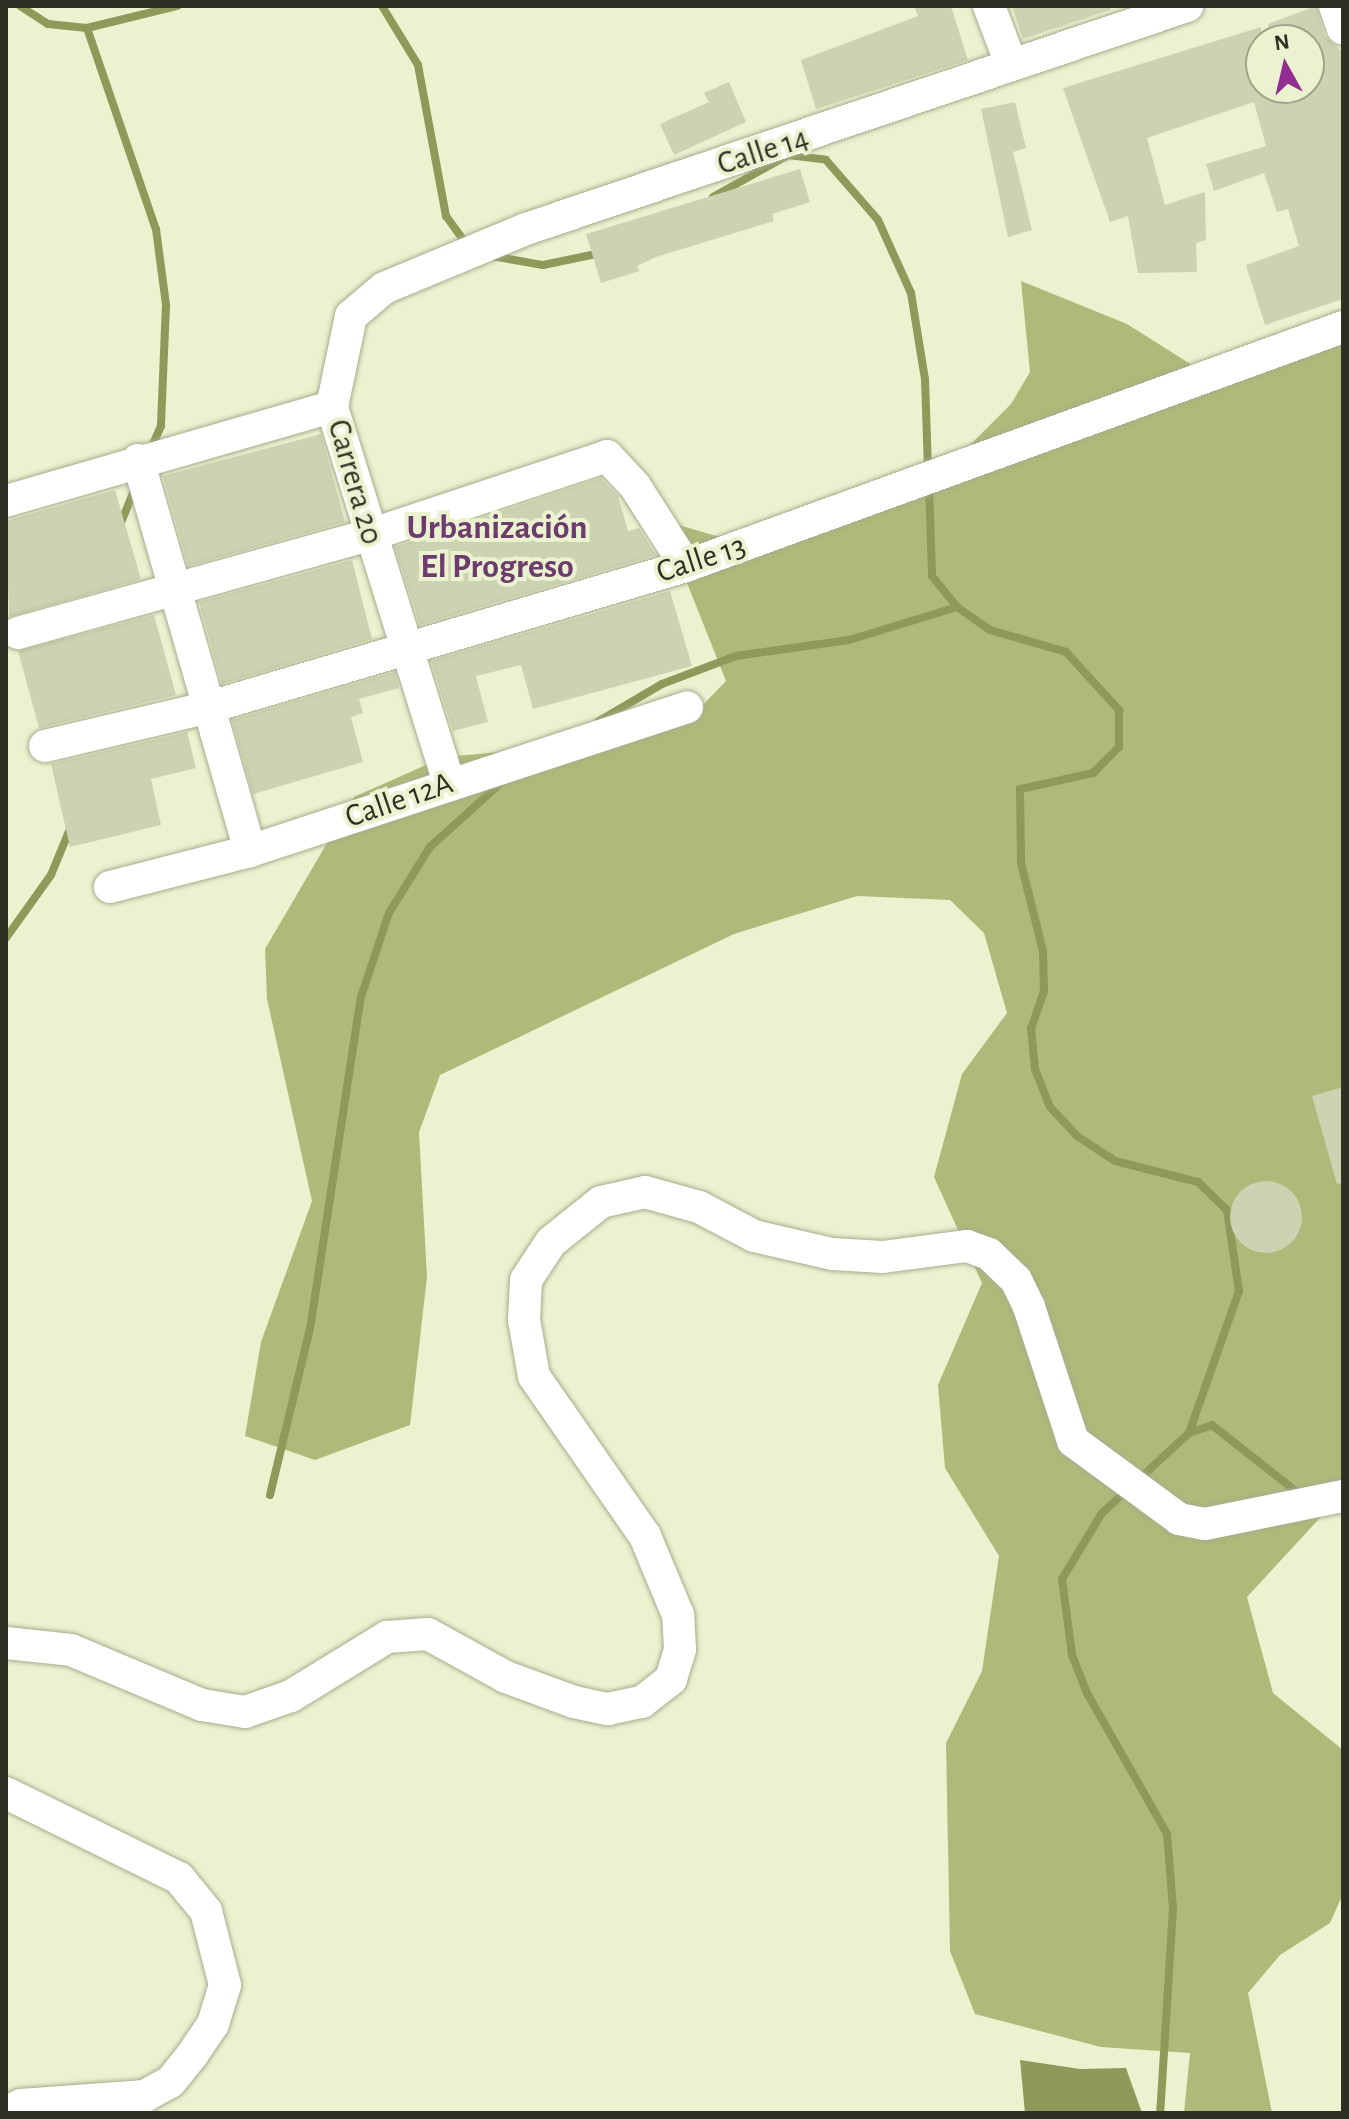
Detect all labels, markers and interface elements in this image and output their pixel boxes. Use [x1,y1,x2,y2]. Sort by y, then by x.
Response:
north arrow [1245,24,1325,104]
text: N [1273,30,1291,54]
street label: Calle 14 [713,118,813,184]
street label: Carrera 20 [319,415,391,549]
district label: Urbanización El Progreso [407,508,587,588]
street label: Calle 13 [652,527,750,591]
street label: Calle 12A [340,764,458,836]

